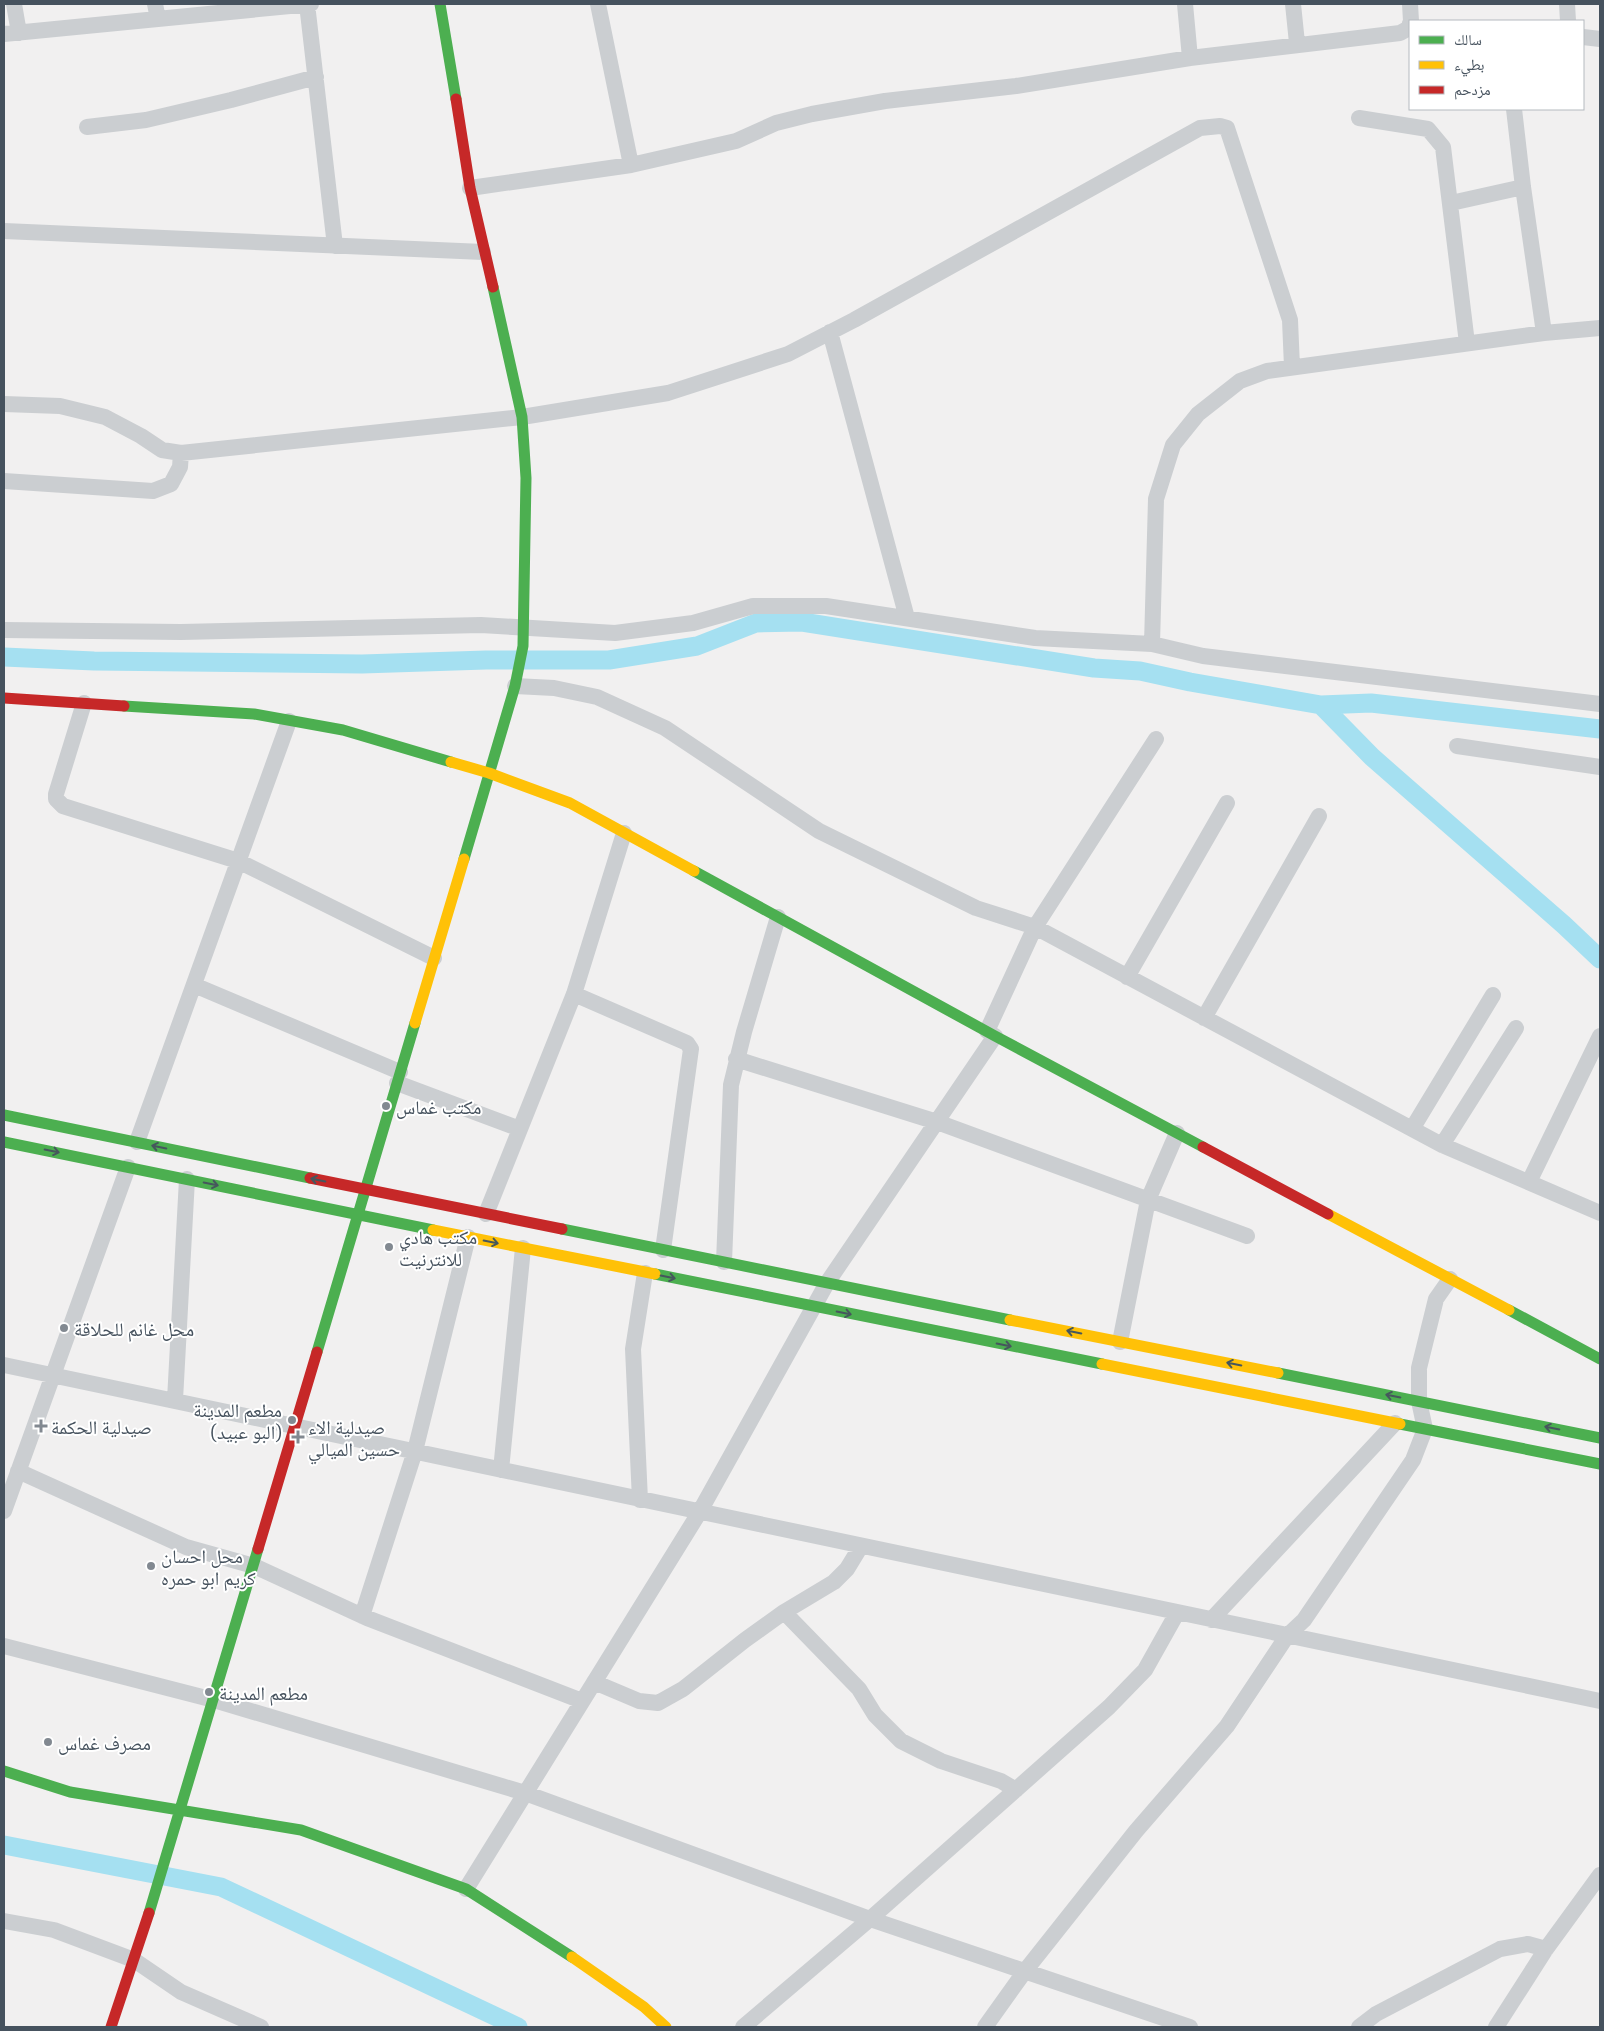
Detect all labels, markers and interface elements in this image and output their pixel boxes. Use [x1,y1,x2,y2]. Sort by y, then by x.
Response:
legend [1409,20,1584,110]
text: سالك [1454,30,1482,48]
text: بطيء [1454,55,1484,77]
text: مزدحم [1454,80,1491,100]
place label: مكتب غماس [396,1095,481,1119]
marker: مكتب غماس [380,1100,392,1112]
one-way arrow [151,1141,167,1151]
one-way arrow [43,1147,59,1157]
one-way arrow [310,1175,326,1184]
one-way arrow [202,1180,218,1189]
place label: مكتب هادي للانترنيت [399,1225,477,1271]
one-way arrow [483,1238,499,1247]
marker: مكتب هادي للانترنيت [383,1241,395,1253]
one-way arrow [660,1273,676,1282]
one-way arrow [836,1309,852,1318]
place label: محل غانم للحلاقة [74,1317,194,1342]
marker: محل غانم للحلاقة [58,1322,70,1334]
one-way arrow [1067,1327,1083,1337]
one-way arrow [995,1340,1011,1350]
one-way arrow [1226,1359,1242,1369]
one-way arrow [1386,1391,1402,1400]
place label: مطعم المدينة (البو عبيد) [193,1398,282,1444]
marker: مطعم المدينة (البو عبيد) [286,1414,298,1426]
place label: صيدلية الحكمة [51,1415,152,1438]
place label: صيدلية الاء حسين الميالي [308,1415,400,1464]
marker: صيدلية الحكمة [35,1420,47,1432]
one-way arrow [1545,1423,1561,1432]
marker: صيدلية الاء حسين الميالي [292,1431,304,1443]
place label: محل احسان كريم ابو حمره [161,1544,256,1591]
marker: محل احسان كريم ابو حمره [145,1560,157,1572]
place label: مطعم المدينة [219,1681,308,1706]
marker: مطعم المدينة [203,1686,215,1698]
place label: مصرف غماس [58,1731,151,1755]
marker: مصرف غماس [42,1736,54,1748]

